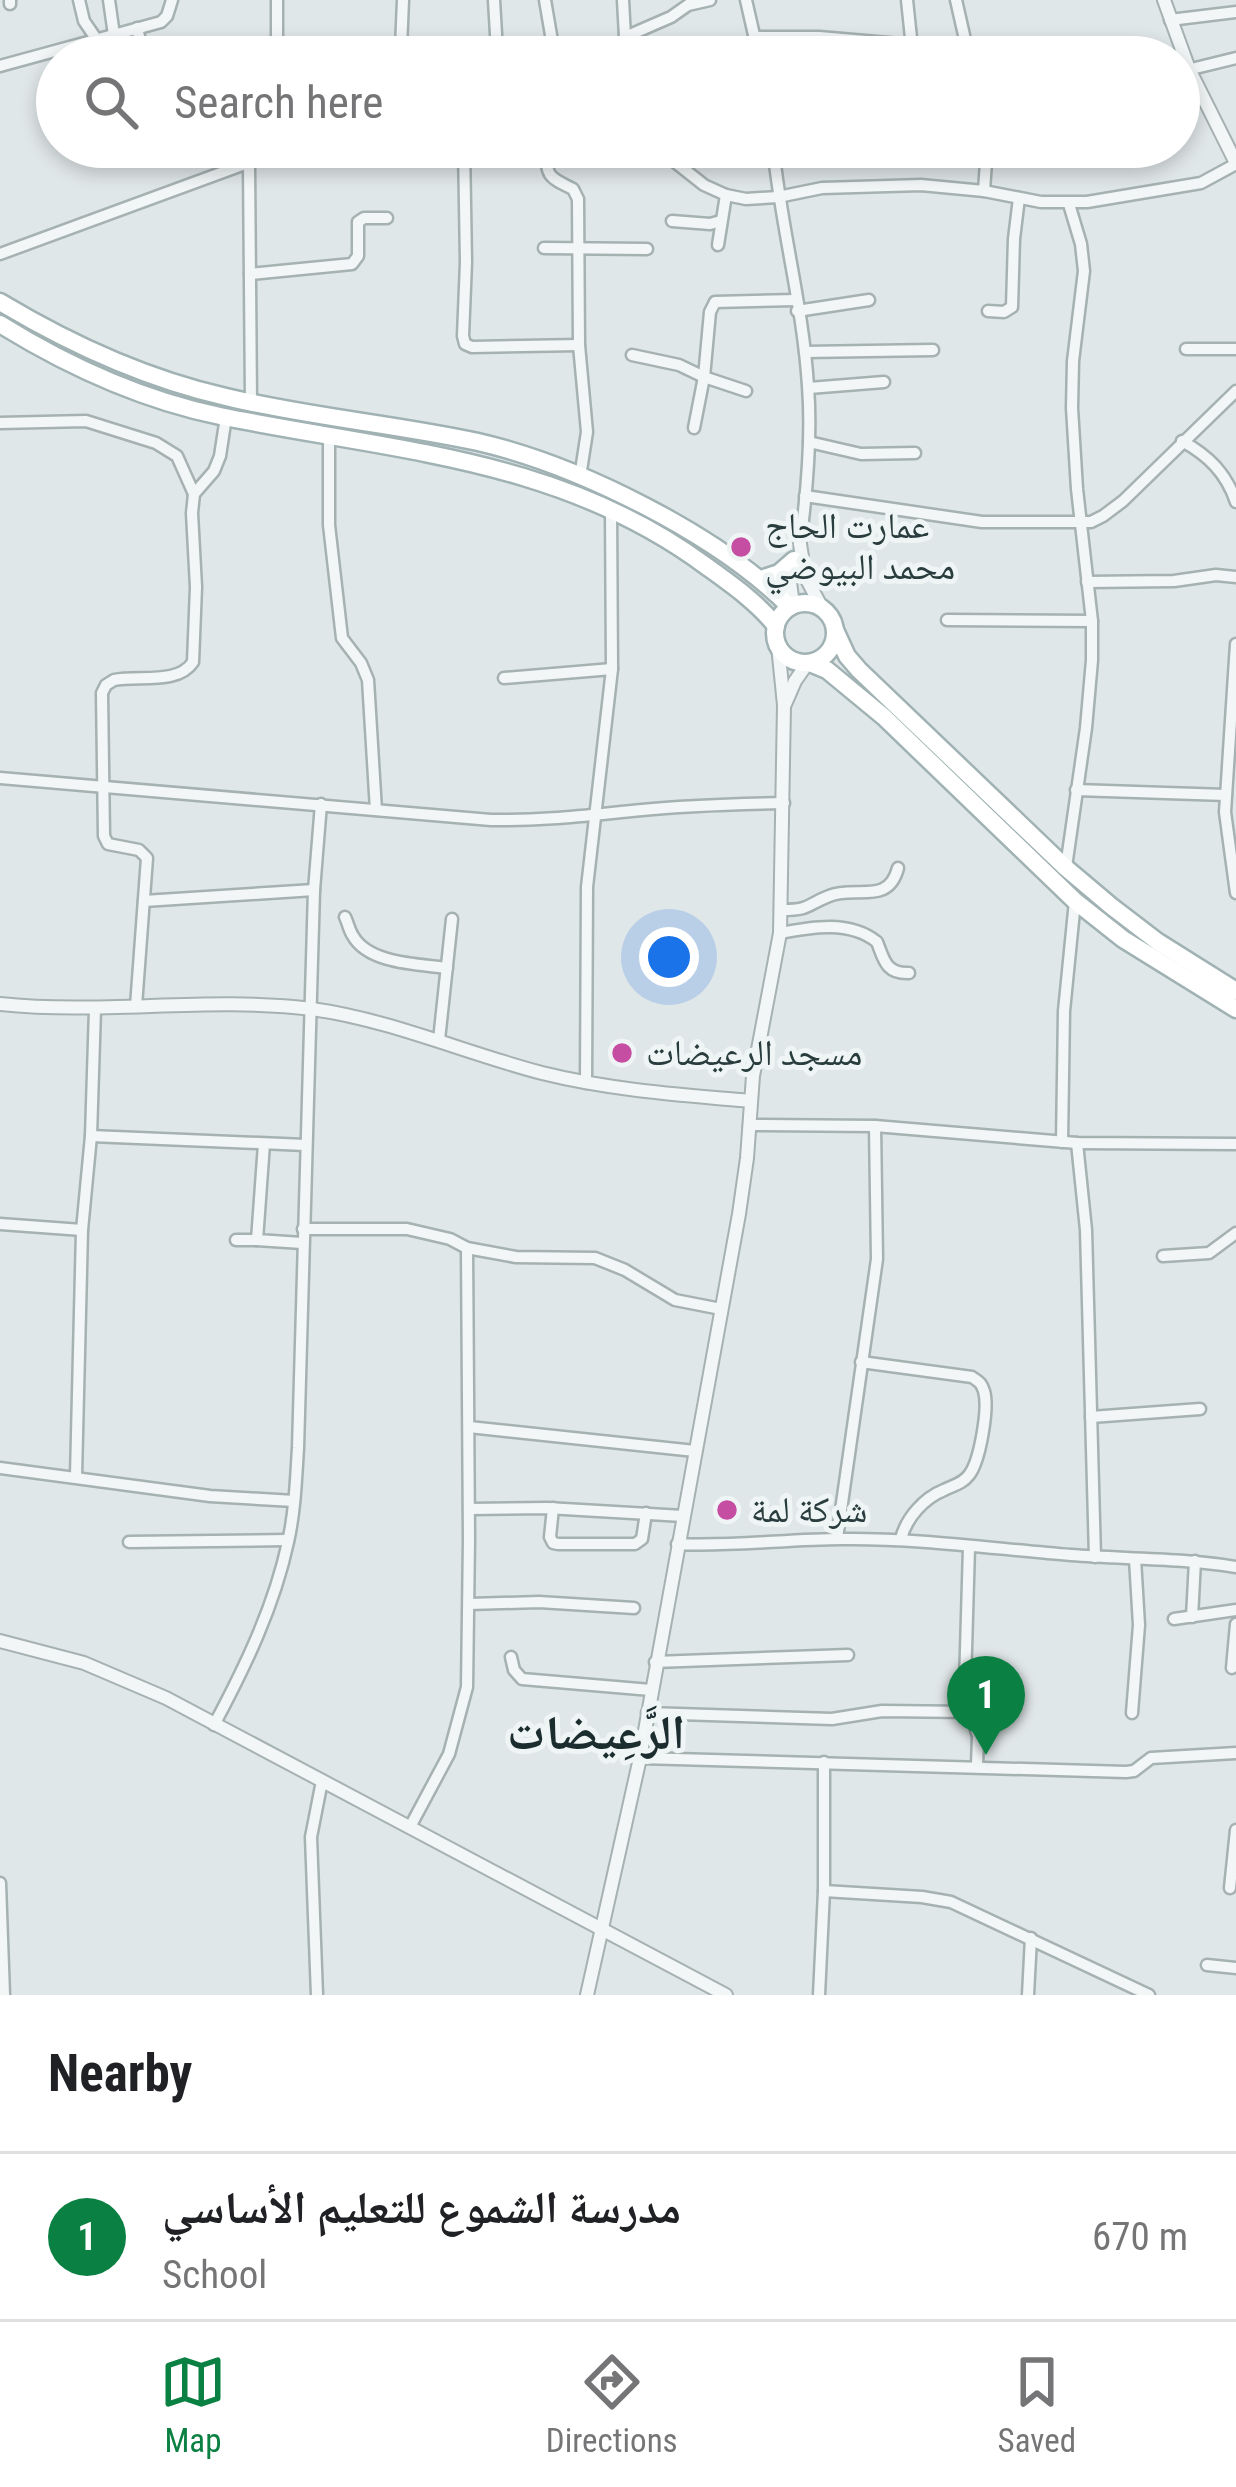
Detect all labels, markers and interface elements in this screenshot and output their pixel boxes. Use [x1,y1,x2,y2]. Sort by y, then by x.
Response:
search box [36,36,1200,168]
icon: search [78,69,144,135]
text: Search here [174,76,383,129]
place label: عمارت الحاج محمد البيوضي [765,505,955,595]
marker: عمارت الحاج محمد البيوضي [728,534,754,560]
your location [639,927,699,987]
place label: مسجد الرعيضات [646,1032,862,1074]
marker: مسجد الرعيضات [609,1040,635,1066]
place label: شركة لمة [751,1489,867,1531]
marker: شركة لمة [714,1497,740,1523]
pin: 1 [947,1656,1025,1755]
district label: الرَّعِيضات [507,1704,685,1761]
text: Nearby [48,2044,192,2103]
text: مدرسة الشموع للتعليم الأساسي [162,2181,681,2234]
text: 1 [77,2214,97,2260]
text: 670 m [1092,2214,1188,2260]
text: School [162,2252,267,2298]
tab: Map [160,2349,226,2460]
tab: Directions [546,2349,678,2460]
tab: Saved [998,2349,1076,2460]

